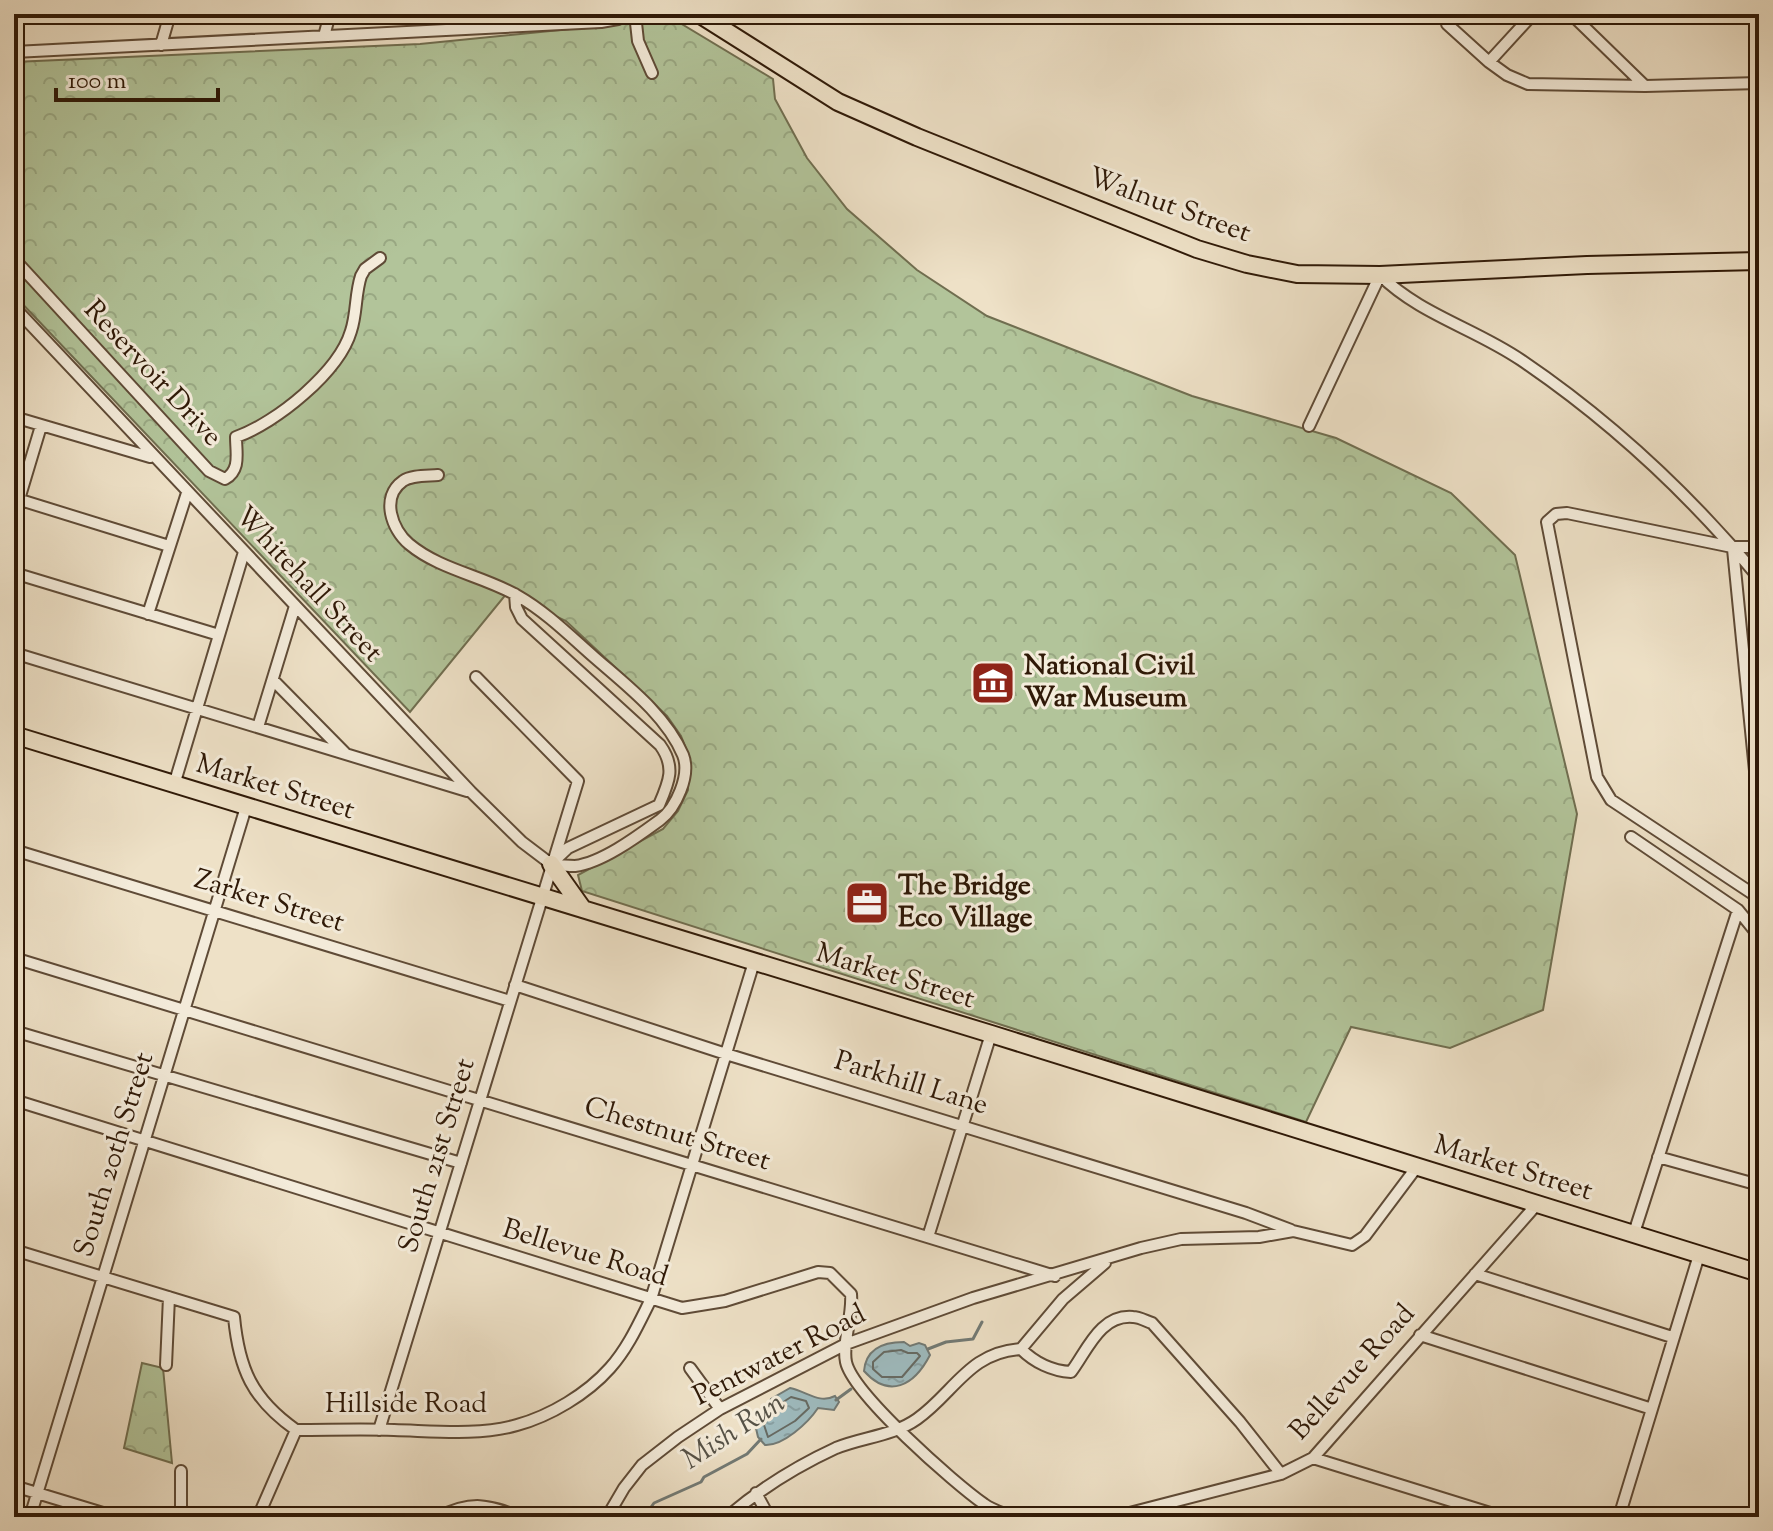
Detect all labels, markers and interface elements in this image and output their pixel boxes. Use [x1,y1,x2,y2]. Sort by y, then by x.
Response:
scale bar [56,52,218,102]
text: 100 m [68,65,126,99]
street label: Walnut Street [1082,158,1256,254]
street label: Reservoir Drive [73,292,231,456]
street label: Whitehall Street [225,498,391,672]
place label: National Civil War Museum [1024,647,1195,719]
museum icon: National Civil War Museum [969,659,1017,707]
street label: Market Street [191,745,360,831]
street label: Zarker Street [189,860,349,944]
place label: The Bridge Eco Village [898,867,1032,939]
office icon: The Bridge Eco Village [843,879,891,927]
street label: Market Street [811,934,980,1020]
street label: Parkhill Lane [829,1042,993,1126]
street label: South 20th Street [65,1047,165,1262]
street label: South 21st Street [389,1053,487,1258]
street label: Chestnut Street [579,1088,775,1182]
street label: Market Street [1429,1126,1598,1212]
street label: Bellevue Road [497,1210,673,1298]
street label: Pentwater Road [687,1295,873,1417]
street label: Bellevue Road [1281,1296,1425,1450]
water label: Mish Run [674,1382,794,1481]
street label: Hillside Road [325,1385,487,1425]

